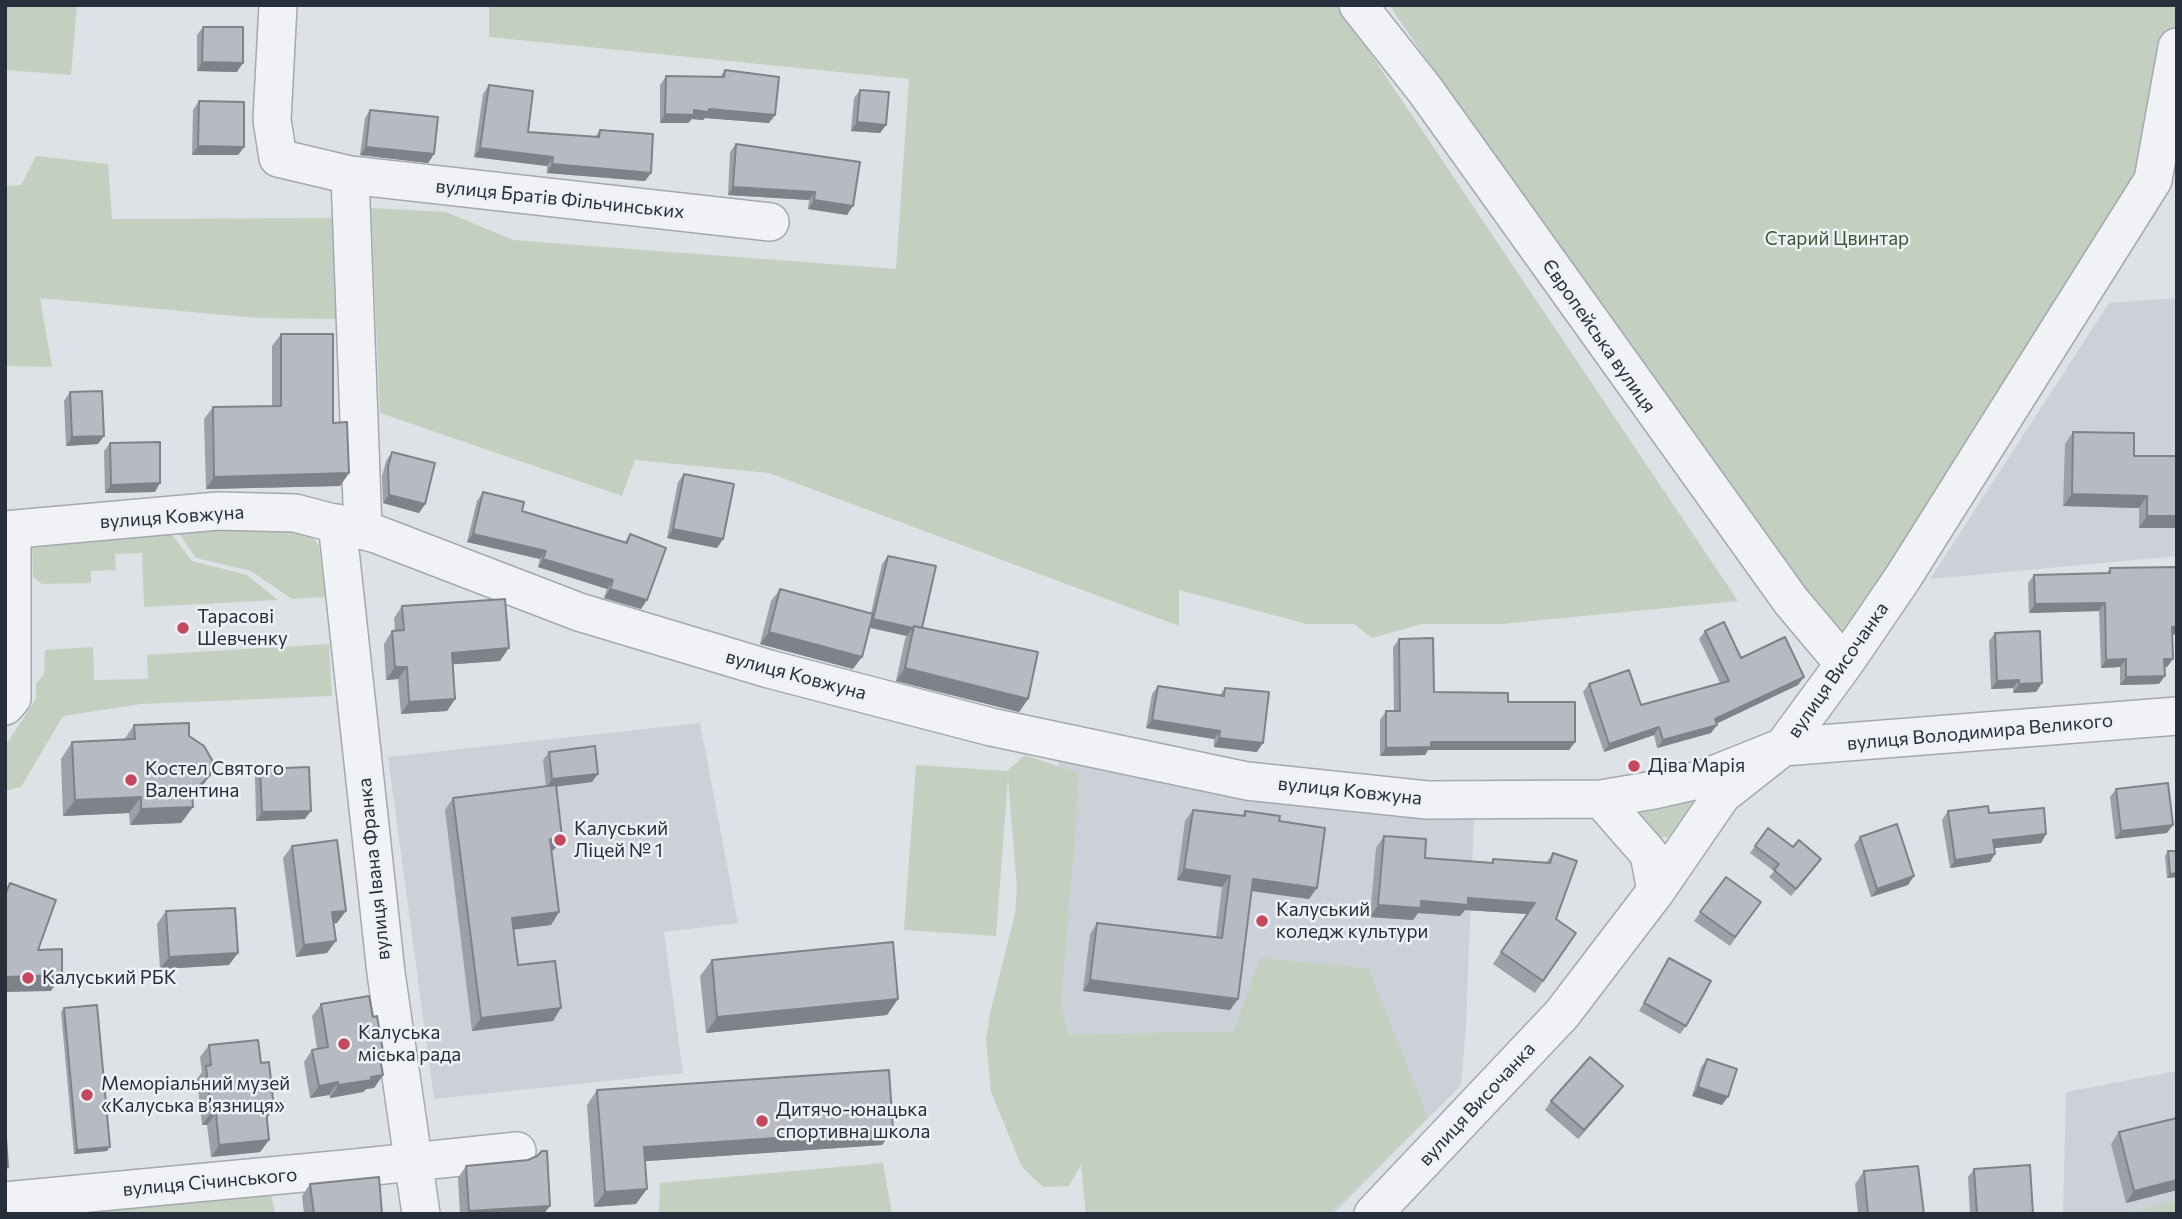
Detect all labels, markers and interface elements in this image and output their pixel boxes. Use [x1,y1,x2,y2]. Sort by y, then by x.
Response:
street label: вулиця Братів Фільчинських [434,175,686,223]
park label: Старий Цвинтар [1765,228,1909,250]
street label: Європейська вулиця [1537,255,1661,417]
street label: вулиця Ковжуна [99,501,245,533]
street label: вулиця Височанка [1783,598,1893,742]
place label: Тарасові Шевченку [197,606,288,650]
marker: Тарасові Шевченку [175,620,191,636]
street label: вулиця Ковжуна [723,645,869,705]
street label: вулиця Володимира Великого [1846,709,2114,755]
place label: Діва Марія [1648,755,1745,777]
place label: Костел Святого Валентина [145,758,284,802]
marker: Діва Марія [1626,758,1642,774]
marker: Костел Святого Валентина [123,772,139,788]
street label: вулиця Ковжуна [1277,772,1423,810]
street label: вулиця Івана Франка [353,777,395,961]
place label: Калуський Ліцей № 1 [574,818,668,862]
marker: Калуський Ліцей № 1 [552,832,568,848]
place label: Калуський коледж культури [1276,899,1428,943]
marker: Калуський коледж культури [1254,913,1270,929]
place label: Калуський РБК [42,967,176,989]
marker: Калуський РБК [20,970,36,986]
place label: Калуська міська рада [358,1022,461,1066]
marker: Калуська міська рада [336,1036,352,1052]
street label: вулиця Височанка [1414,1038,1540,1170]
place label: Меморіальний музей «Калуська в’язниця» [101,1073,290,1117]
marker: Меморіальний музей «Калуська в’язниця» [79,1087,95,1103]
place label: Дитячо-юнацька спортивна школа [776,1099,930,1143]
marker: Дитячо-юнацька спортивна школа [754,1113,770,1129]
street label: вулиця Січинського [122,1163,298,1201]

